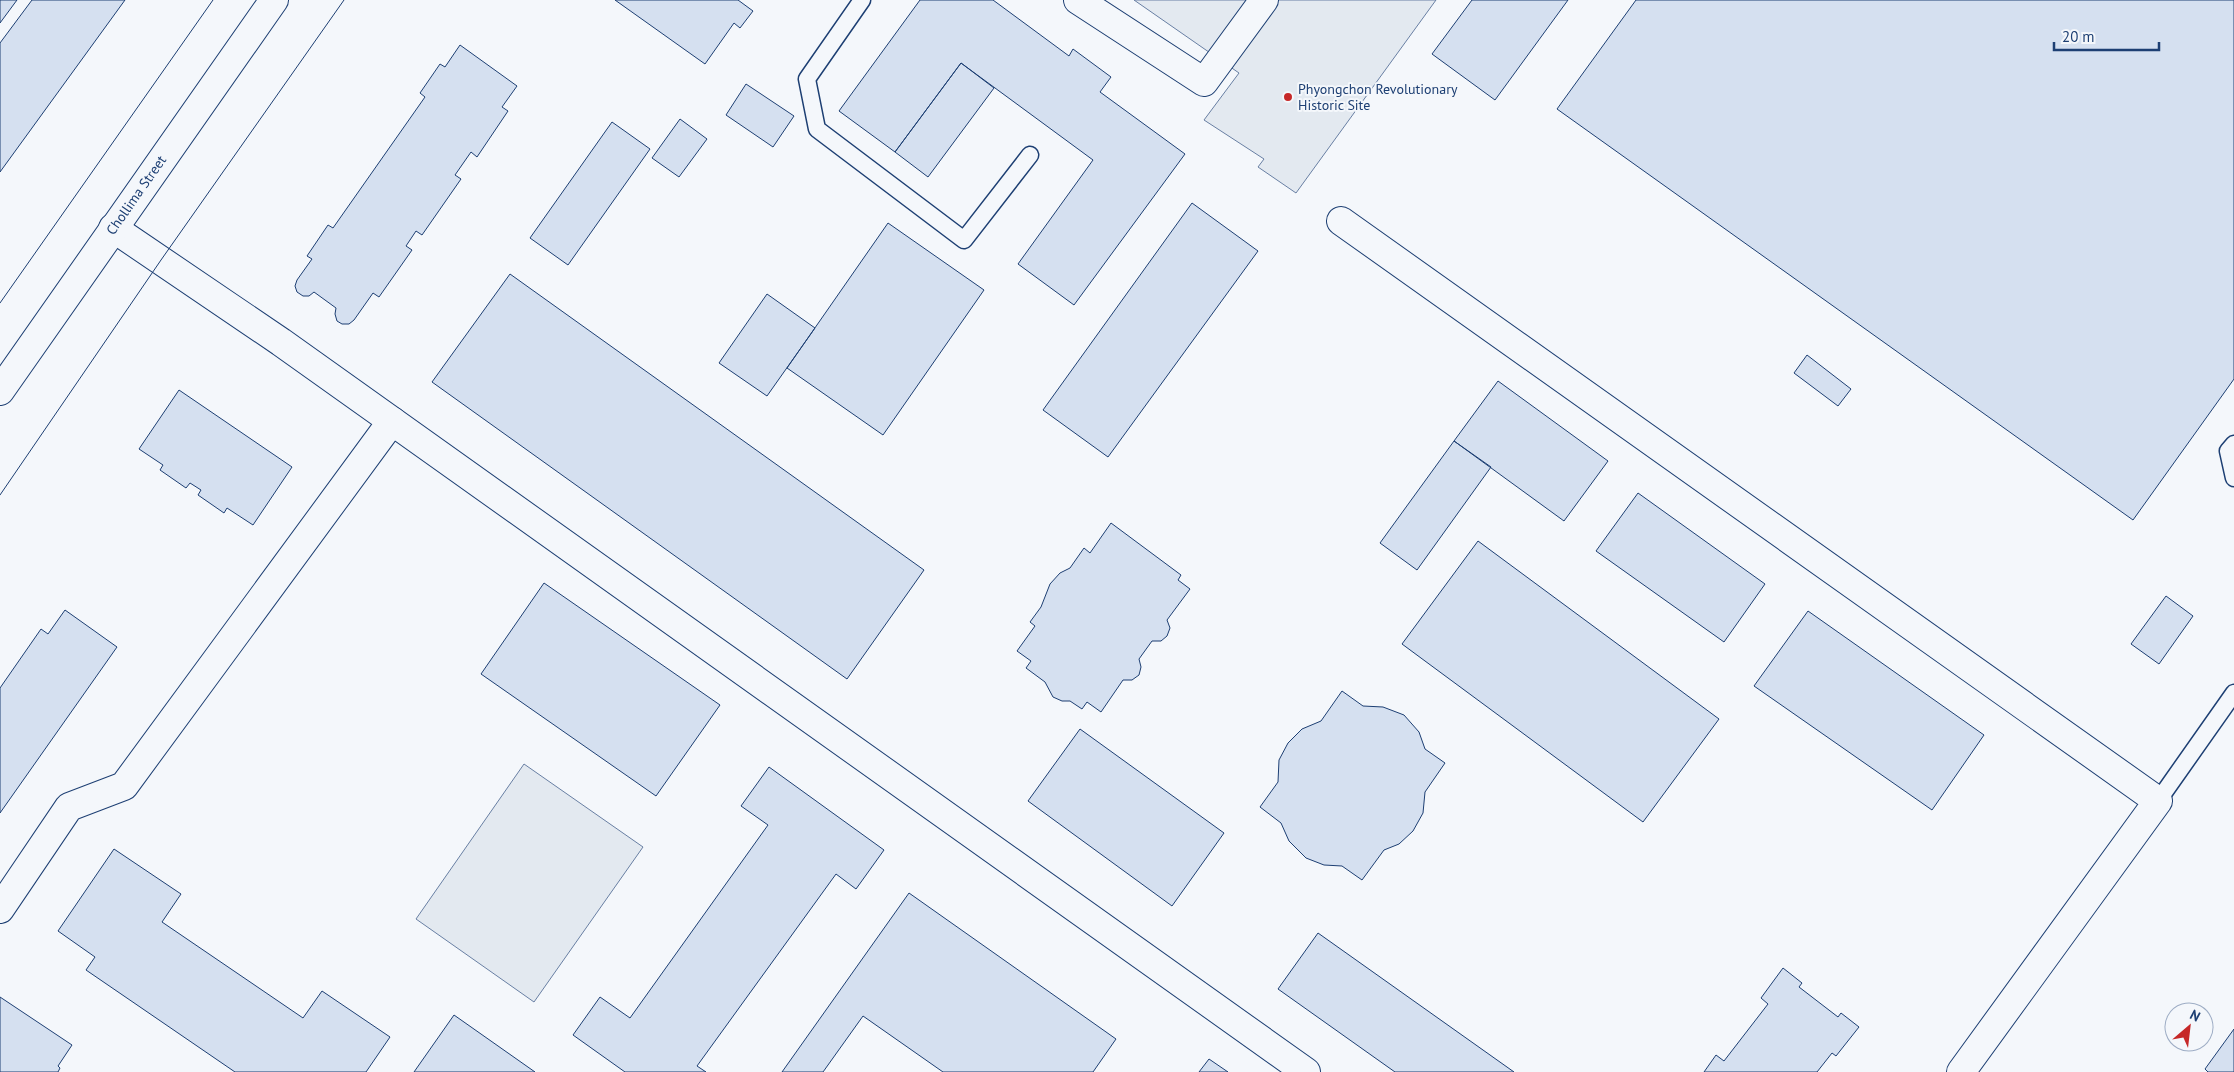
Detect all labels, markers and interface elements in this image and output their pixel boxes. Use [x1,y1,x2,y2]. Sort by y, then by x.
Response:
scale bar [2054,20,2159,52]
text: 20 m [2062,27,2095,46]
place label: Phyongchon Revolutionary Historic Site [1298,80,1458,114]
marker: Phyongchon Revolutionary Historic Site [1282,91,1294,103]
street label: Chollima Street [102,152,170,238]
north arrow [2164,1002,2214,1052]
text: N [2187,1005,2203,1026]

